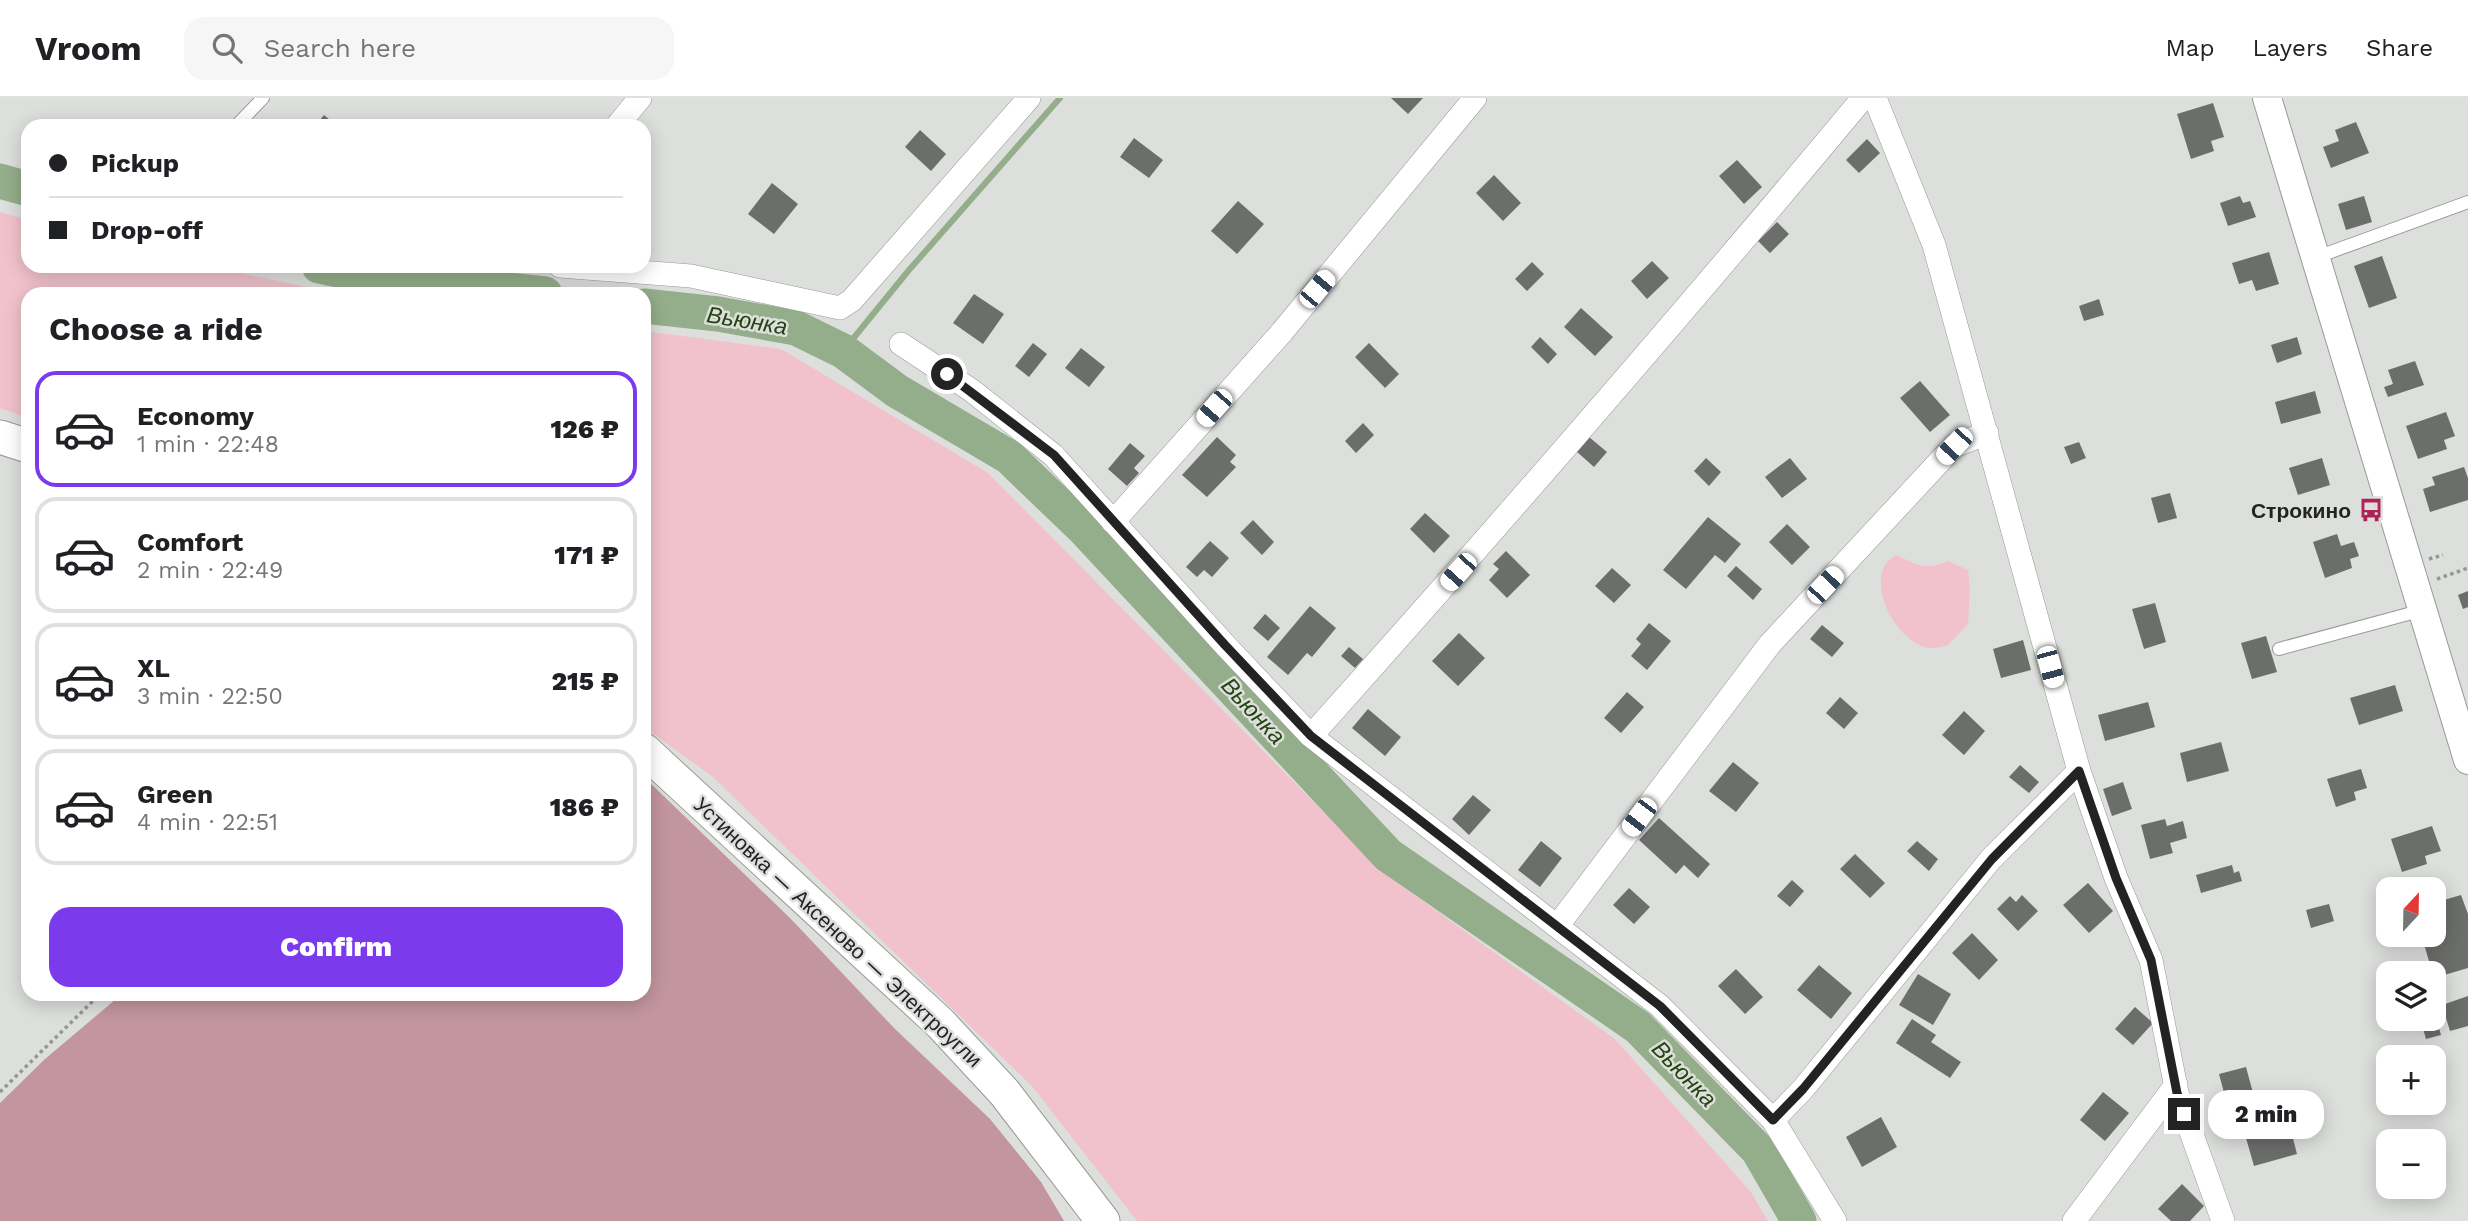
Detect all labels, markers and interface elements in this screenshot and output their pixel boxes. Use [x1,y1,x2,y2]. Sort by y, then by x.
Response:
search box [184,17,674,80]
text: Vroom [35,29,142,68]
icon: search [208,29,246,67]
text: Search here [264,33,416,63]
text: Map [2166,34,2214,62]
text: Layers [2252,34,2328,62]
text: Share [2366,34,2433,62]
text: Pickup [91,148,179,178]
text: Drop-off [91,215,203,245]
car [1296,266,1339,312]
water label: Вьюнка [705,301,789,341]
text: Choose a ride [49,310,263,348]
route start [931,358,963,390]
car [1193,385,1236,431]
icon: car [53,398,116,461]
text: Economy [137,401,254,431]
text: 126 ₽ [550,414,619,444]
car [1932,423,1977,469]
text: 1 min · 22:48 [137,431,279,458]
bus stop icon: Строкино [2357,496,2385,524]
place label: Строкино [2251,498,2351,523]
icon: car [53,524,116,587]
text: Comfort [137,527,243,557]
text: 171 ₽ [554,540,619,570]
car [1437,549,1480,595]
text: 2 min · 22:49 [137,557,283,584]
car [1803,562,1848,608]
car [2035,644,2066,690]
icon: car [53,650,116,713]
text: XL [137,653,170,683]
text: 215 ₽ [551,666,619,696]
water label: Вьюнка [1215,672,1291,750]
text: 3 min · 22:50 [137,683,283,710]
icon: car [53,776,116,839]
text: Green [137,779,213,809]
text: 186 ₽ [550,792,619,822]
street label: Устиновка — Аксеново — Электроугли [689,792,987,1072]
car [1618,794,1661,840]
text: 4 min · 22:51 [137,809,278,836]
north arrow [2376,877,2446,947]
map controls [2376,877,2446,1199]
button: Confirm [49,907,623,987]
button: layers [2376,961,2446,1031]
water label: Вьюнка [1646,1035,1722,1113]
button: + [2376,1045,2446,1115]
callout: 2 min [2208,1090,2324,1138]
route end [2168,1098,2200,1130]
text: 2 min [2235,1101,2297,1128]
button: − [2376,1129,2446,1199]

